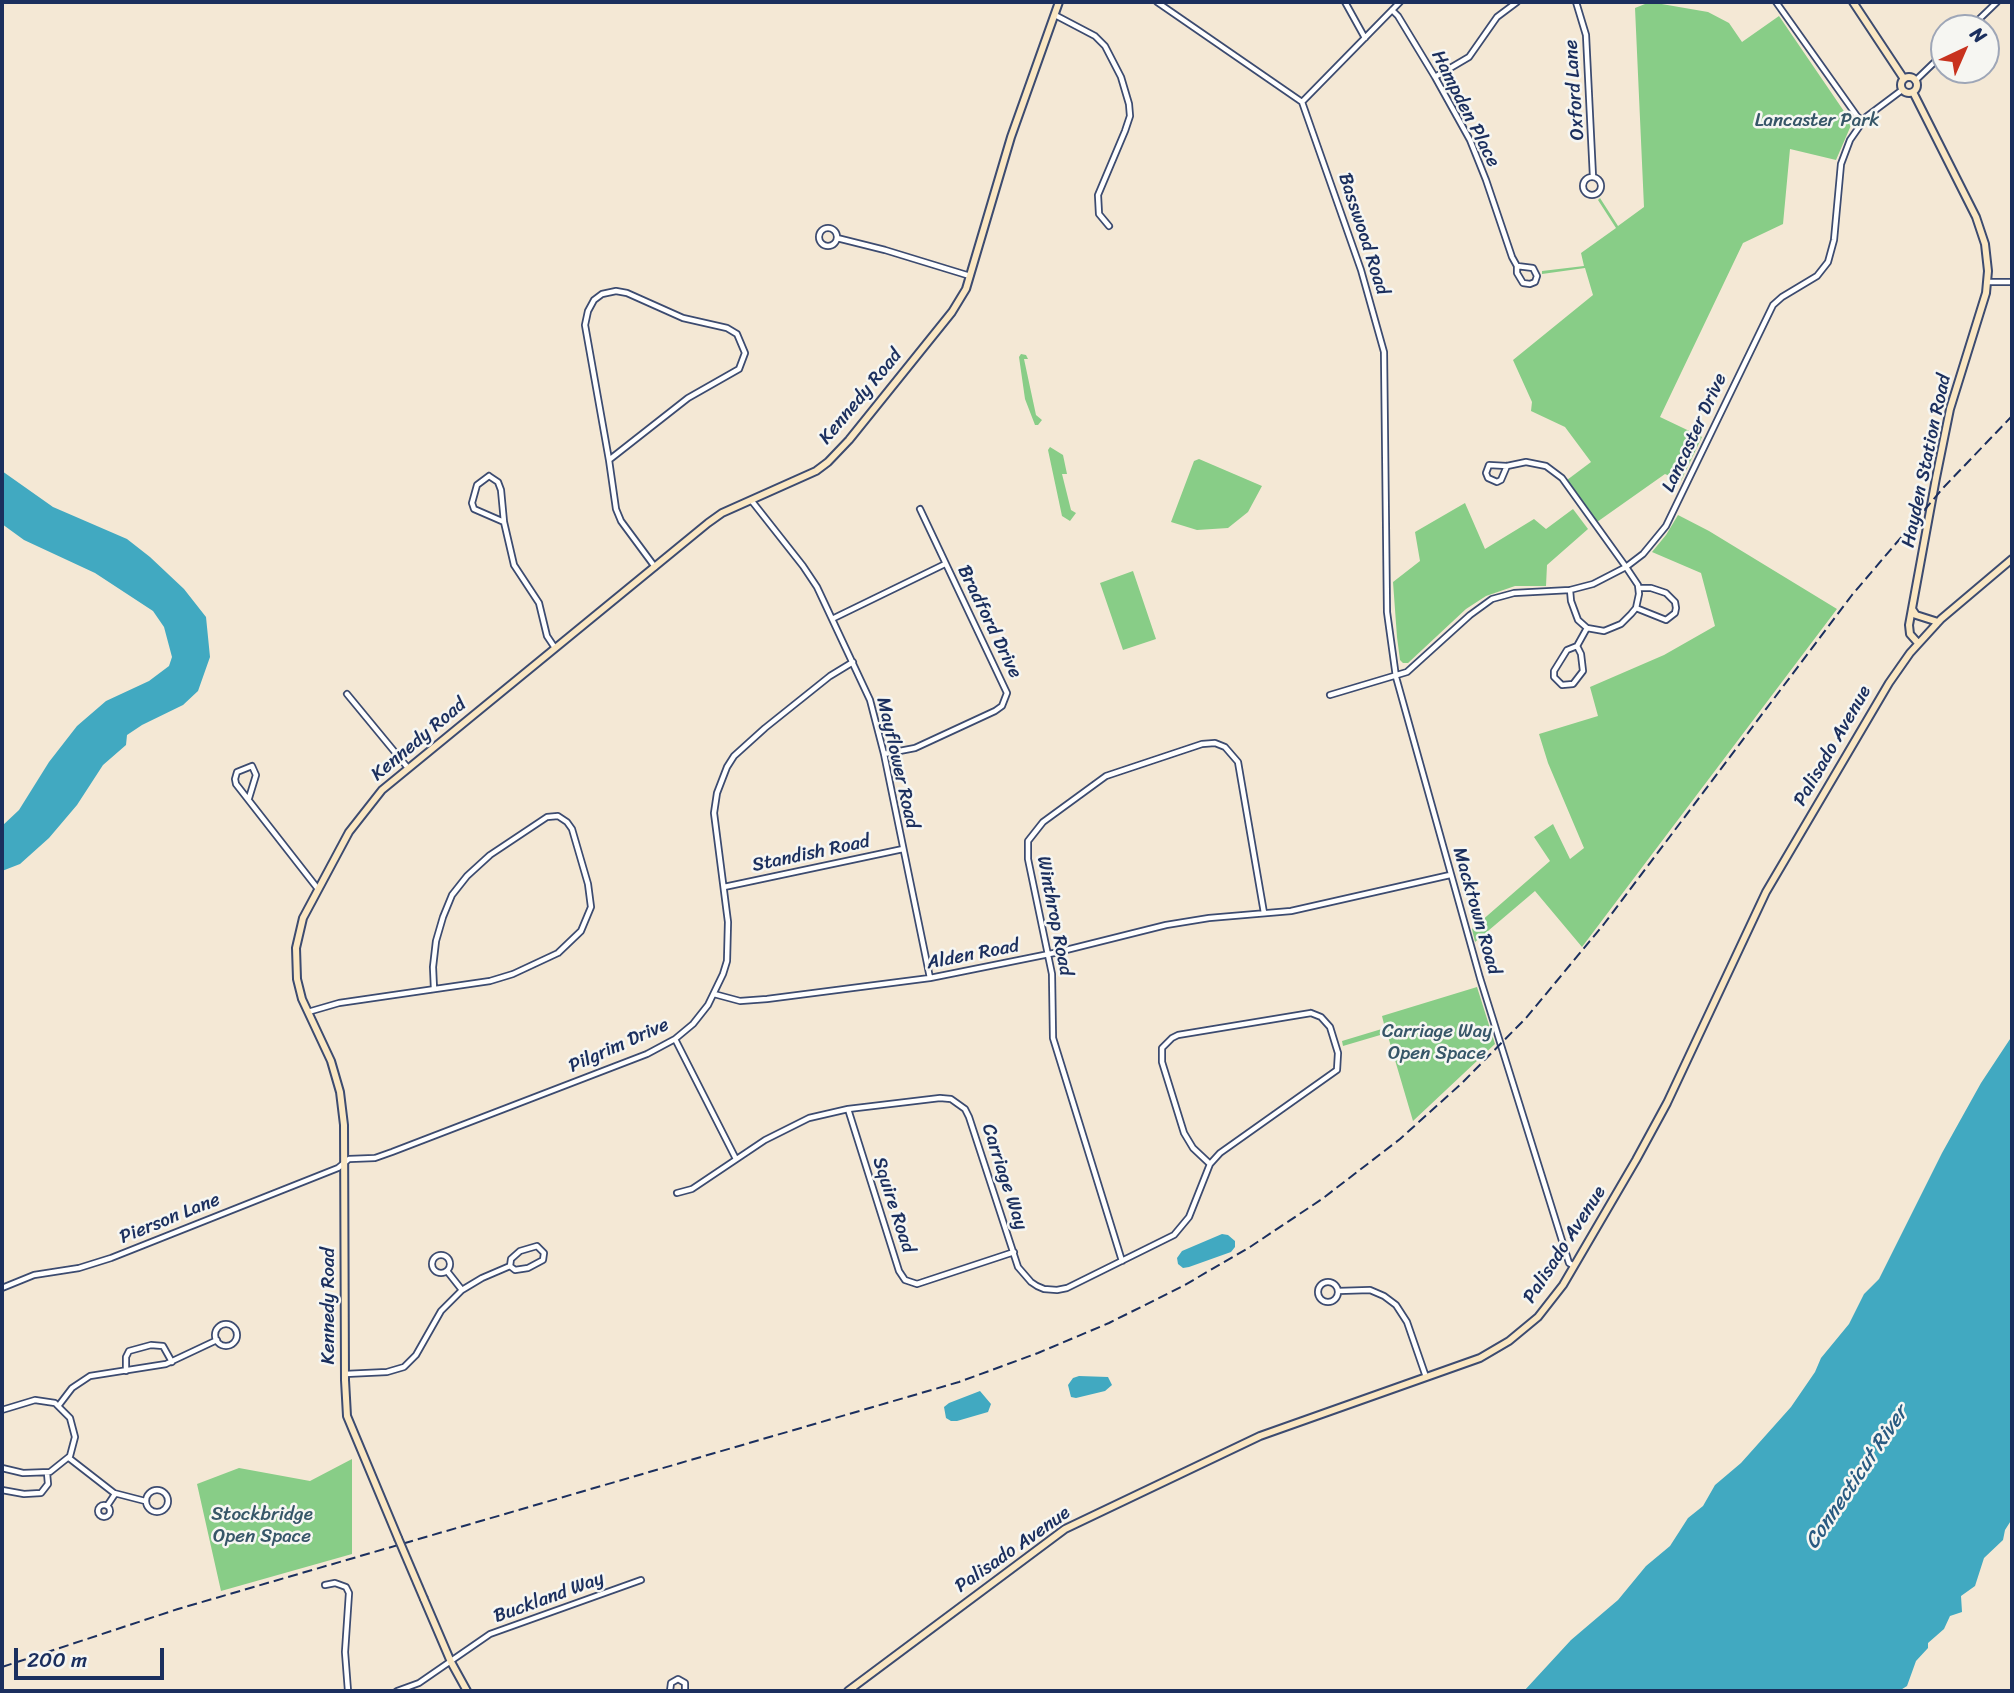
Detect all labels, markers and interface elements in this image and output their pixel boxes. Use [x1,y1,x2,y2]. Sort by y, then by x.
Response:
north arrow [1930,14,2000,84]
text: N [1962,19,1995,51]
street label: Oxford Lane [1560,39,1590,141]
street label: Hampden Place [1426,47,1504,171]
park label: Lancaster Park [1755,110,1879,132]
street label: Basswood Road [1333,170,1393,298]
street label: Kennedy Road [815,345,907,449]
street label: Lancaster Drive [1658,370,1732,496]
street label: Hayden Station Road [1897,372,1957,550]
street label: Bradford Drive [952,562,1026,682]
street label: Palisado Avenue [1789,682,1877,810]
street label: Kennedy Road [367,694,471,786]
street label: Mayflower Road [871,695,923,831]
street label: Standish Road [750,830,872,878]
street label: Macktown Road [1447,845,1505,977]
street label: Winthrop Road [1031,854,1077,978]
street label: Alden Road [925,935,1021,975]
street label: Pilgrim Drive [565,1014,673,1078]
park label: Carriage Way Open Space [1382,1021,1492,1065]
street label: Carriage Way [976,1121,1032,1233]
street label: Squire Road [867,1154,919,1256]
street label: Palisado Avenue [1519,1182,1611,1308]
street label: Pierson Lane [117,1189,223,1249]
street label: Kennedy Road [318,1247,340,1365]
water label: Connecticut River [1800,1402,1914,1554]
street label: Palisado Avenue [951,1502,1075,1598]
park label: Stockbridge Open Space [211,1504,313,1548]
street label: Buckland Way [491,1567,607,1629]
scale bar [18,1634,168,1678]
text: 200 m [27,1641,87,1679]

